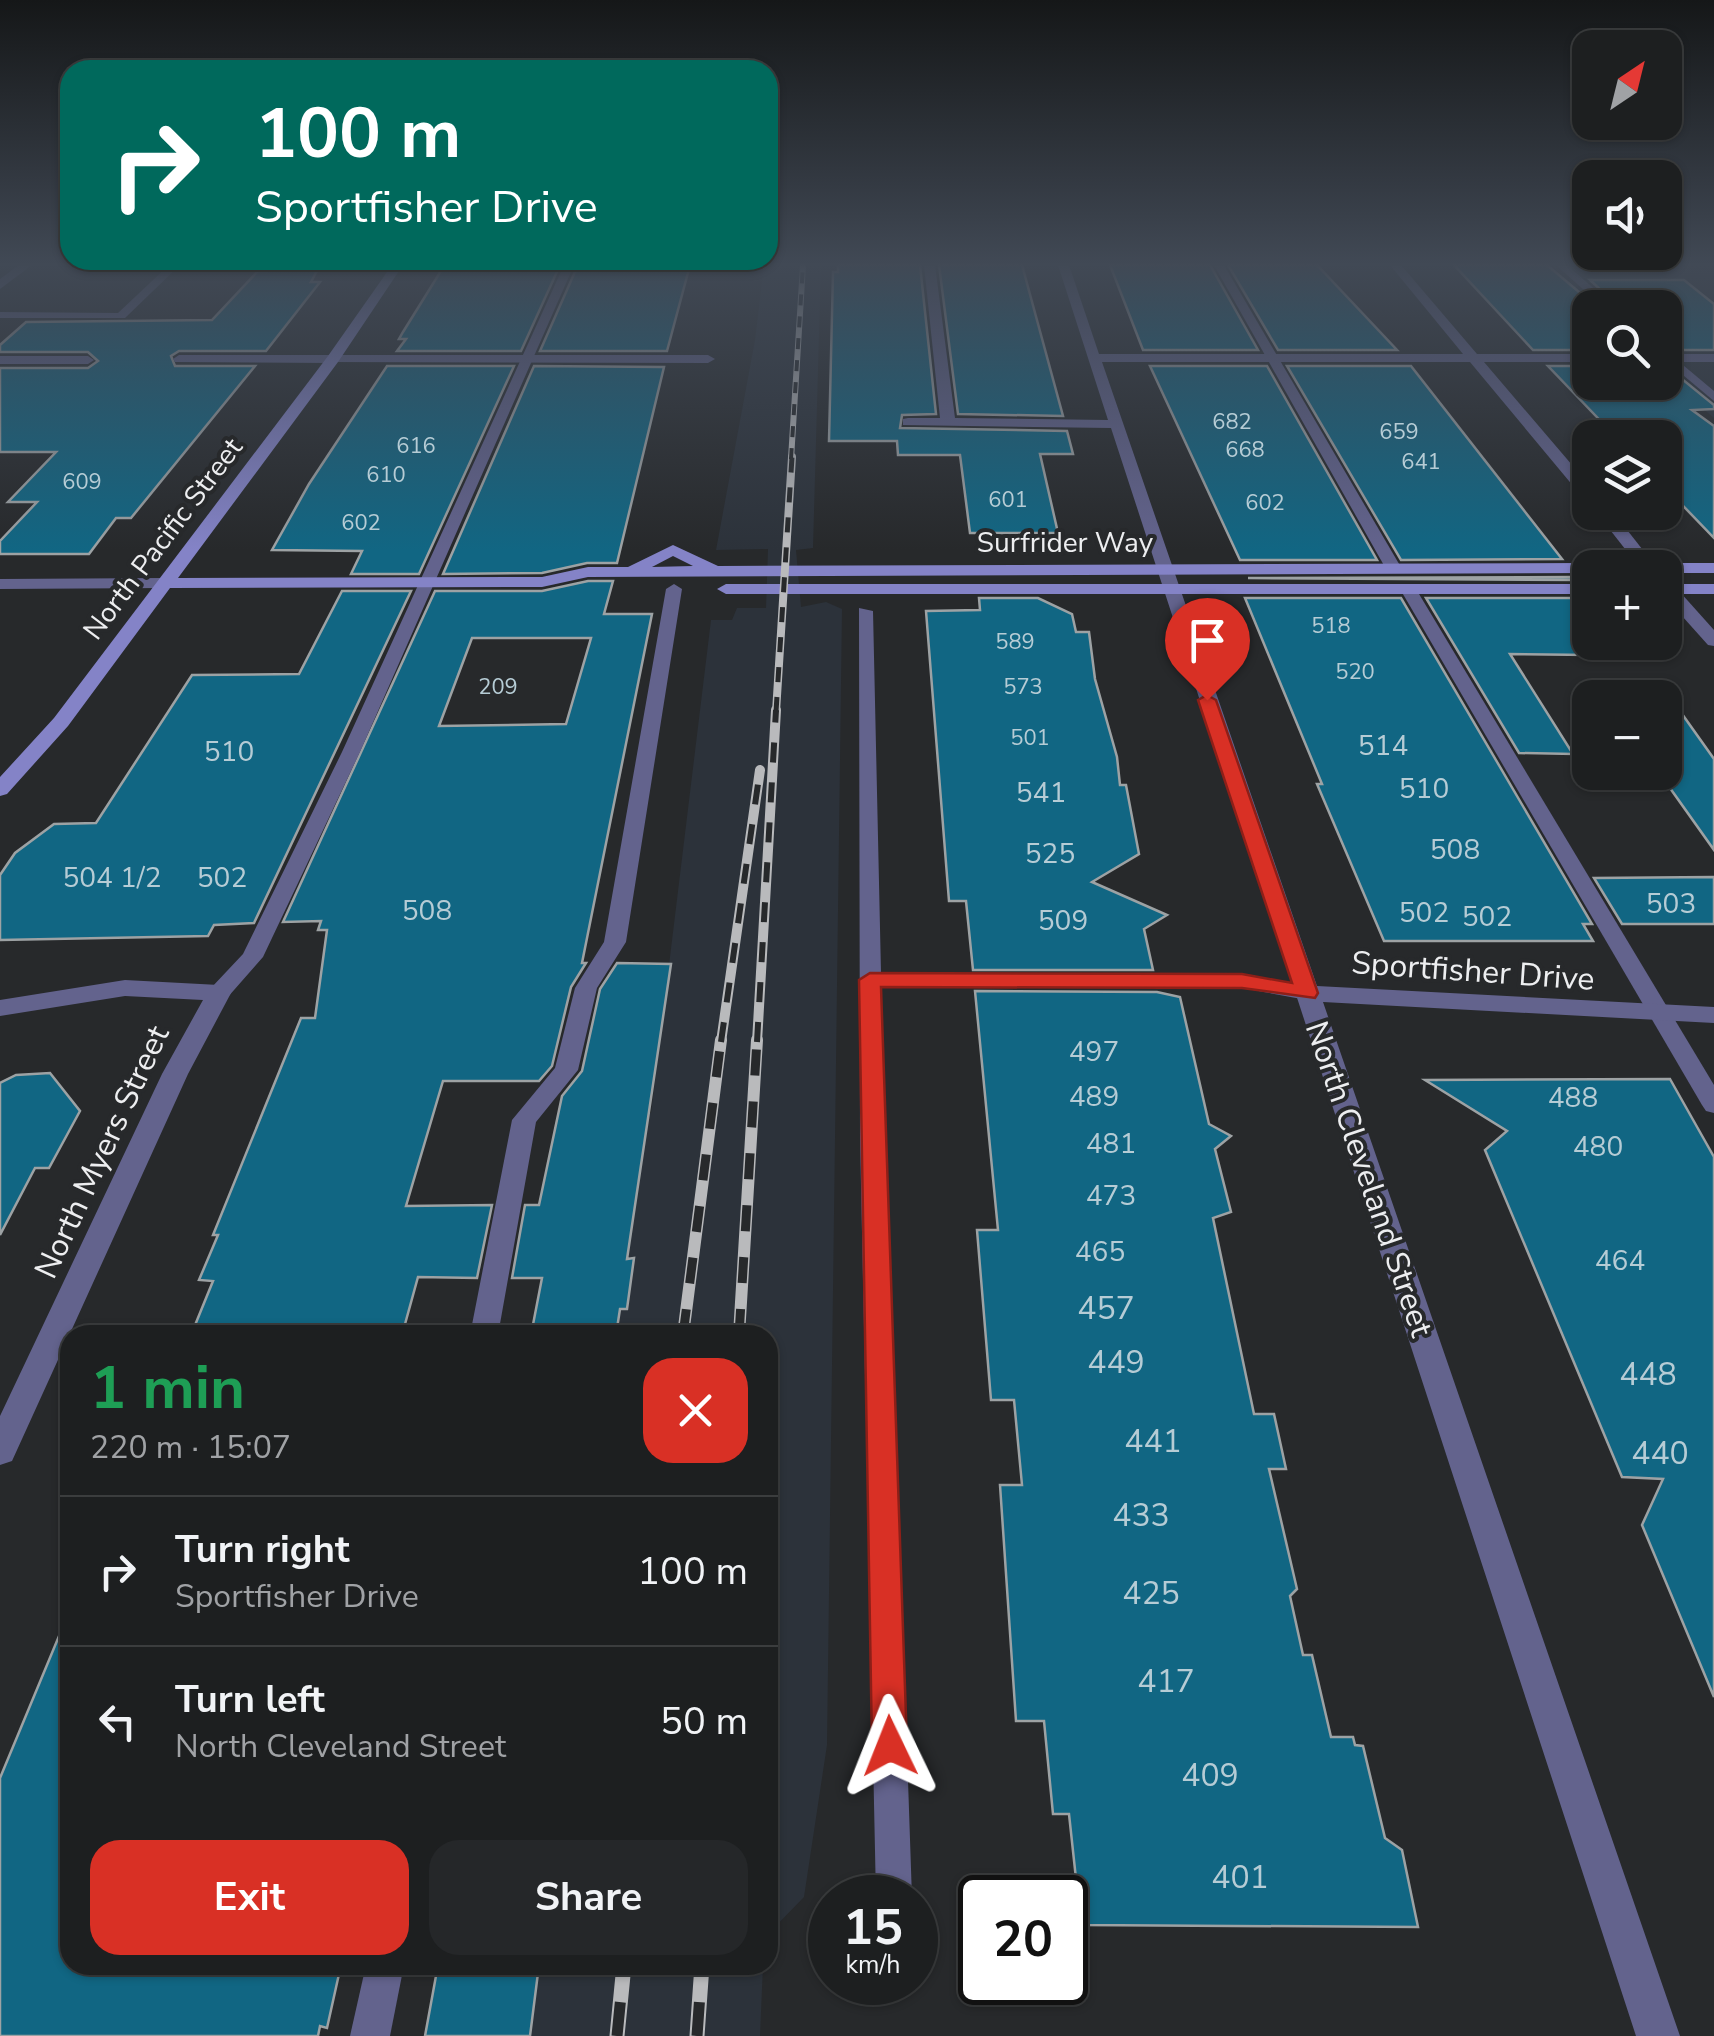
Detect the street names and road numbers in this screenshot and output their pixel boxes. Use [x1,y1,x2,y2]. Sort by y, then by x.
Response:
street label: North Pacific Street [75,430,252,648]
street label: Surfrider Way [977,524,1154,562]
street label: Sportfisher Drive [1350,941,1596,1001]
street label: North Cleveland Street [1295,1015,1443,1343]
street label: North Myers Street [25,1018,180,1285]

